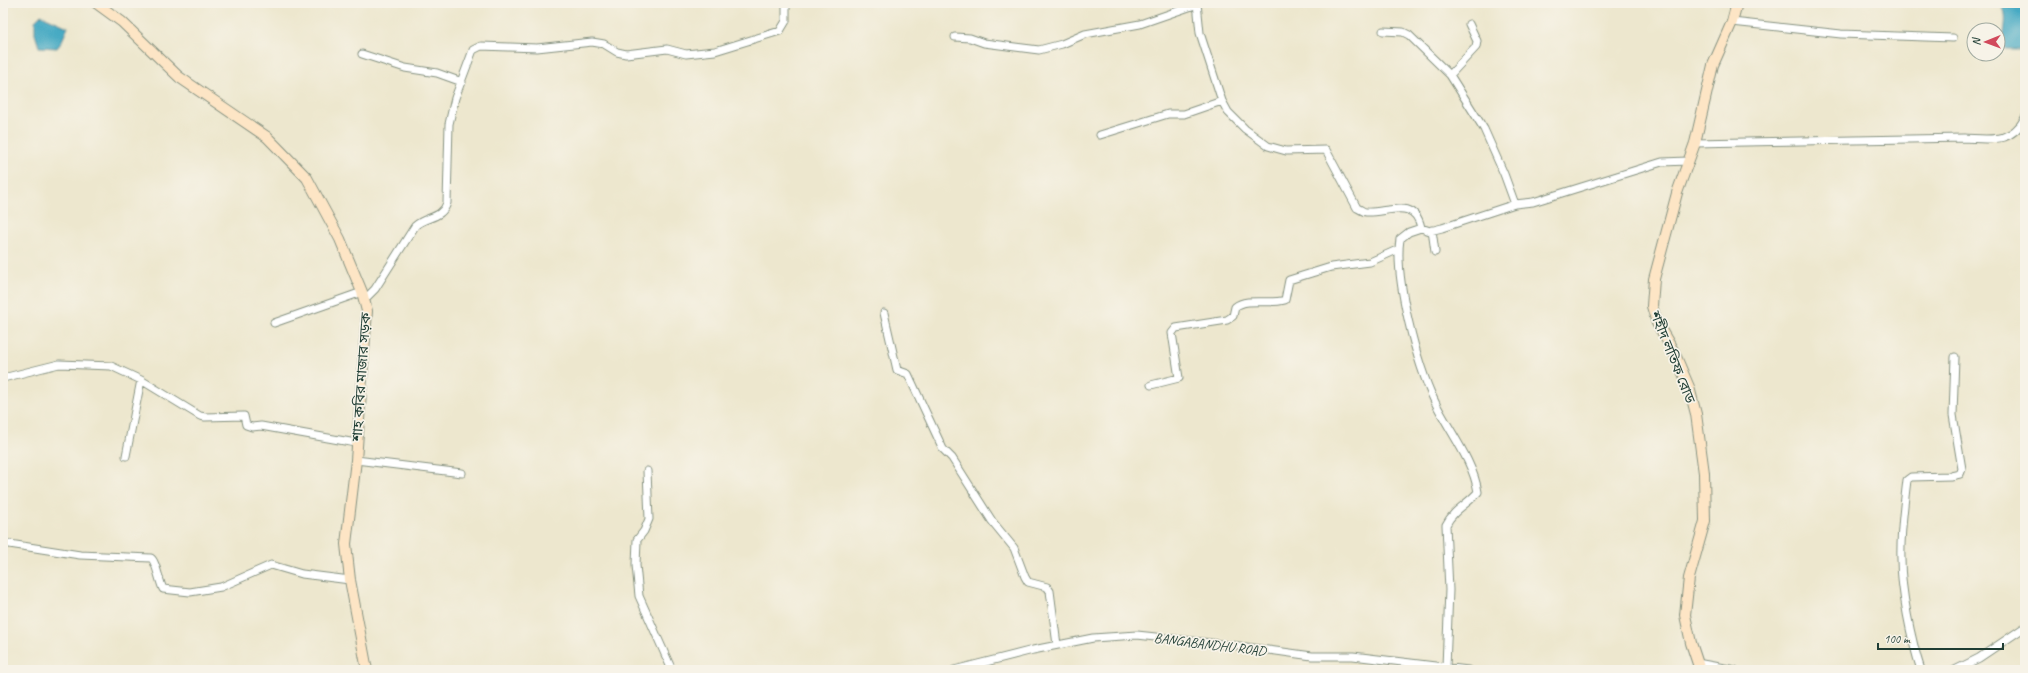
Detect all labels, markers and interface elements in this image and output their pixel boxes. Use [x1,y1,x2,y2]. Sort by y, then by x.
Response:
north arrow [1966,22,2006,62]
text: N [1969,36,1983,46]
street label: শহীদ লতিফ রোড [1646,308,1699,407]
street label: শাহ কবির মাজার সড়ক [348,311,375,443]
scale bar [1878,625,2003,651]
street label: BANGABANDHU ROAD [1153,629,1269,660]
text: 100 m [1884,631,1911,647]

